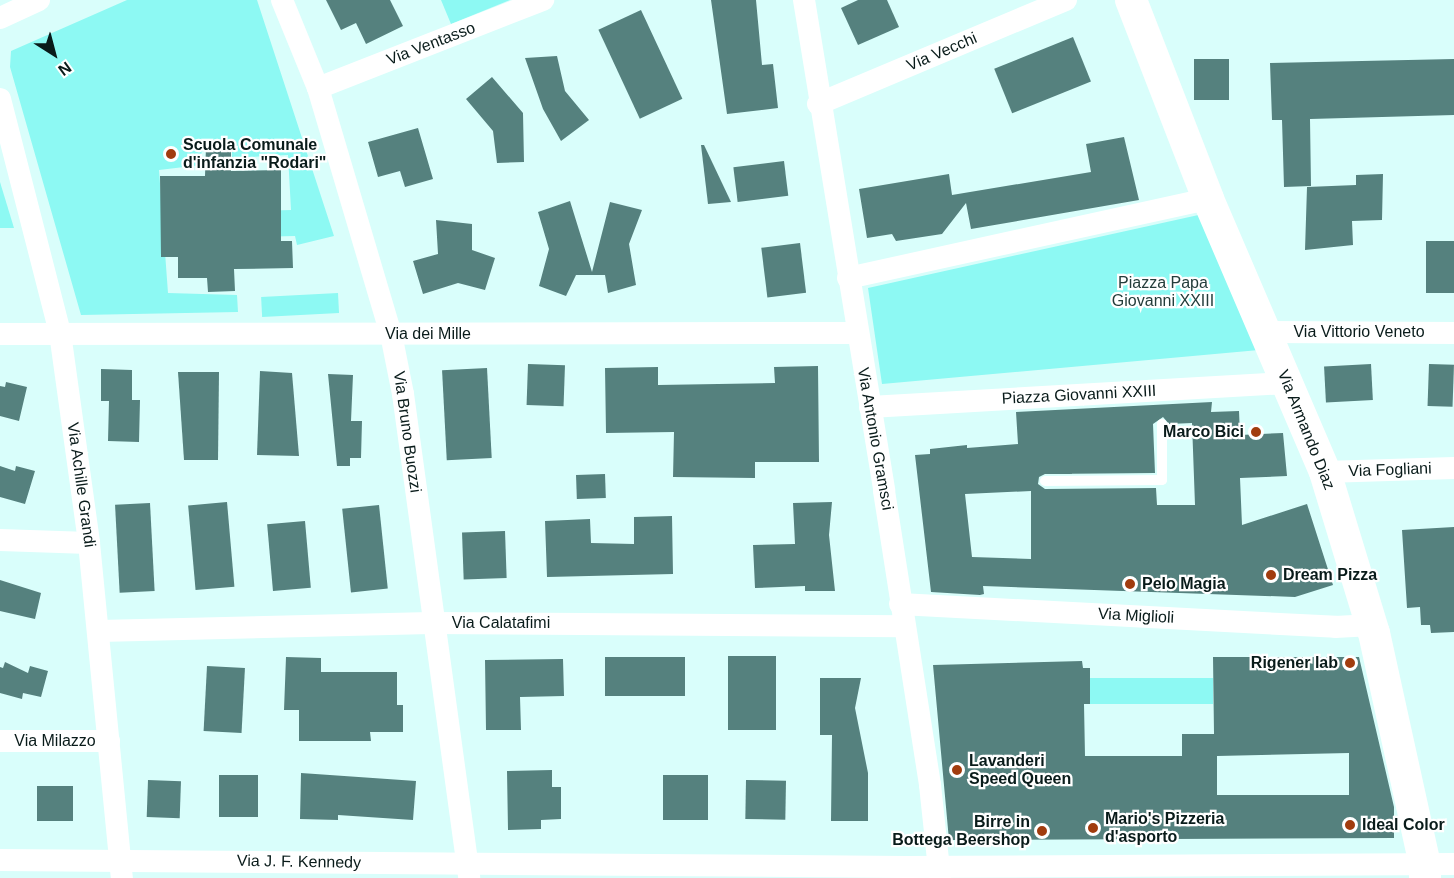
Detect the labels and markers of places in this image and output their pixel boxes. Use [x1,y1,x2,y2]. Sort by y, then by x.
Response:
place label: Scuola Comunale d'infanzia "Rodari" [183,135,326,173]
marker: Scuola Comunale d'infanzia "Rodari" [164,147,178,161]
place label: Marco Bici [1163,422,1244,442]
marker: Marco Bici [1249,425,1263,439]
place label: Dream Pizza [1283,565,1377,585]
marker: Dream Pizza [1264,568,1278,582]
place label: Pelo Magia [1142,574,1226,594]
marker: Pelo Magia [1123,577,1137,591]
place label: Rigener lab [1251,653,1338,673]
marker: Rigener lab [1343,656,1357,670]
place label: Lavanderi Speed Queen [969,751,1071,789]
marker: Lavanderi Speed Queen [950,763,964,777]
place label: Mario's Pizzeria d'asporto [1105,809,1224,847]
place label: Birre in Bottega Beershop [892,812,1030,850]
place label: Ideal Color [1362,815,1445,835]
marker: Ideal Color [1343,818,1357,832]
marker: Mario's Pizzeria d'asporto [1086,821,1100,835]
marker: Birre in Bottega Beershop [1035,824,1049,838]

